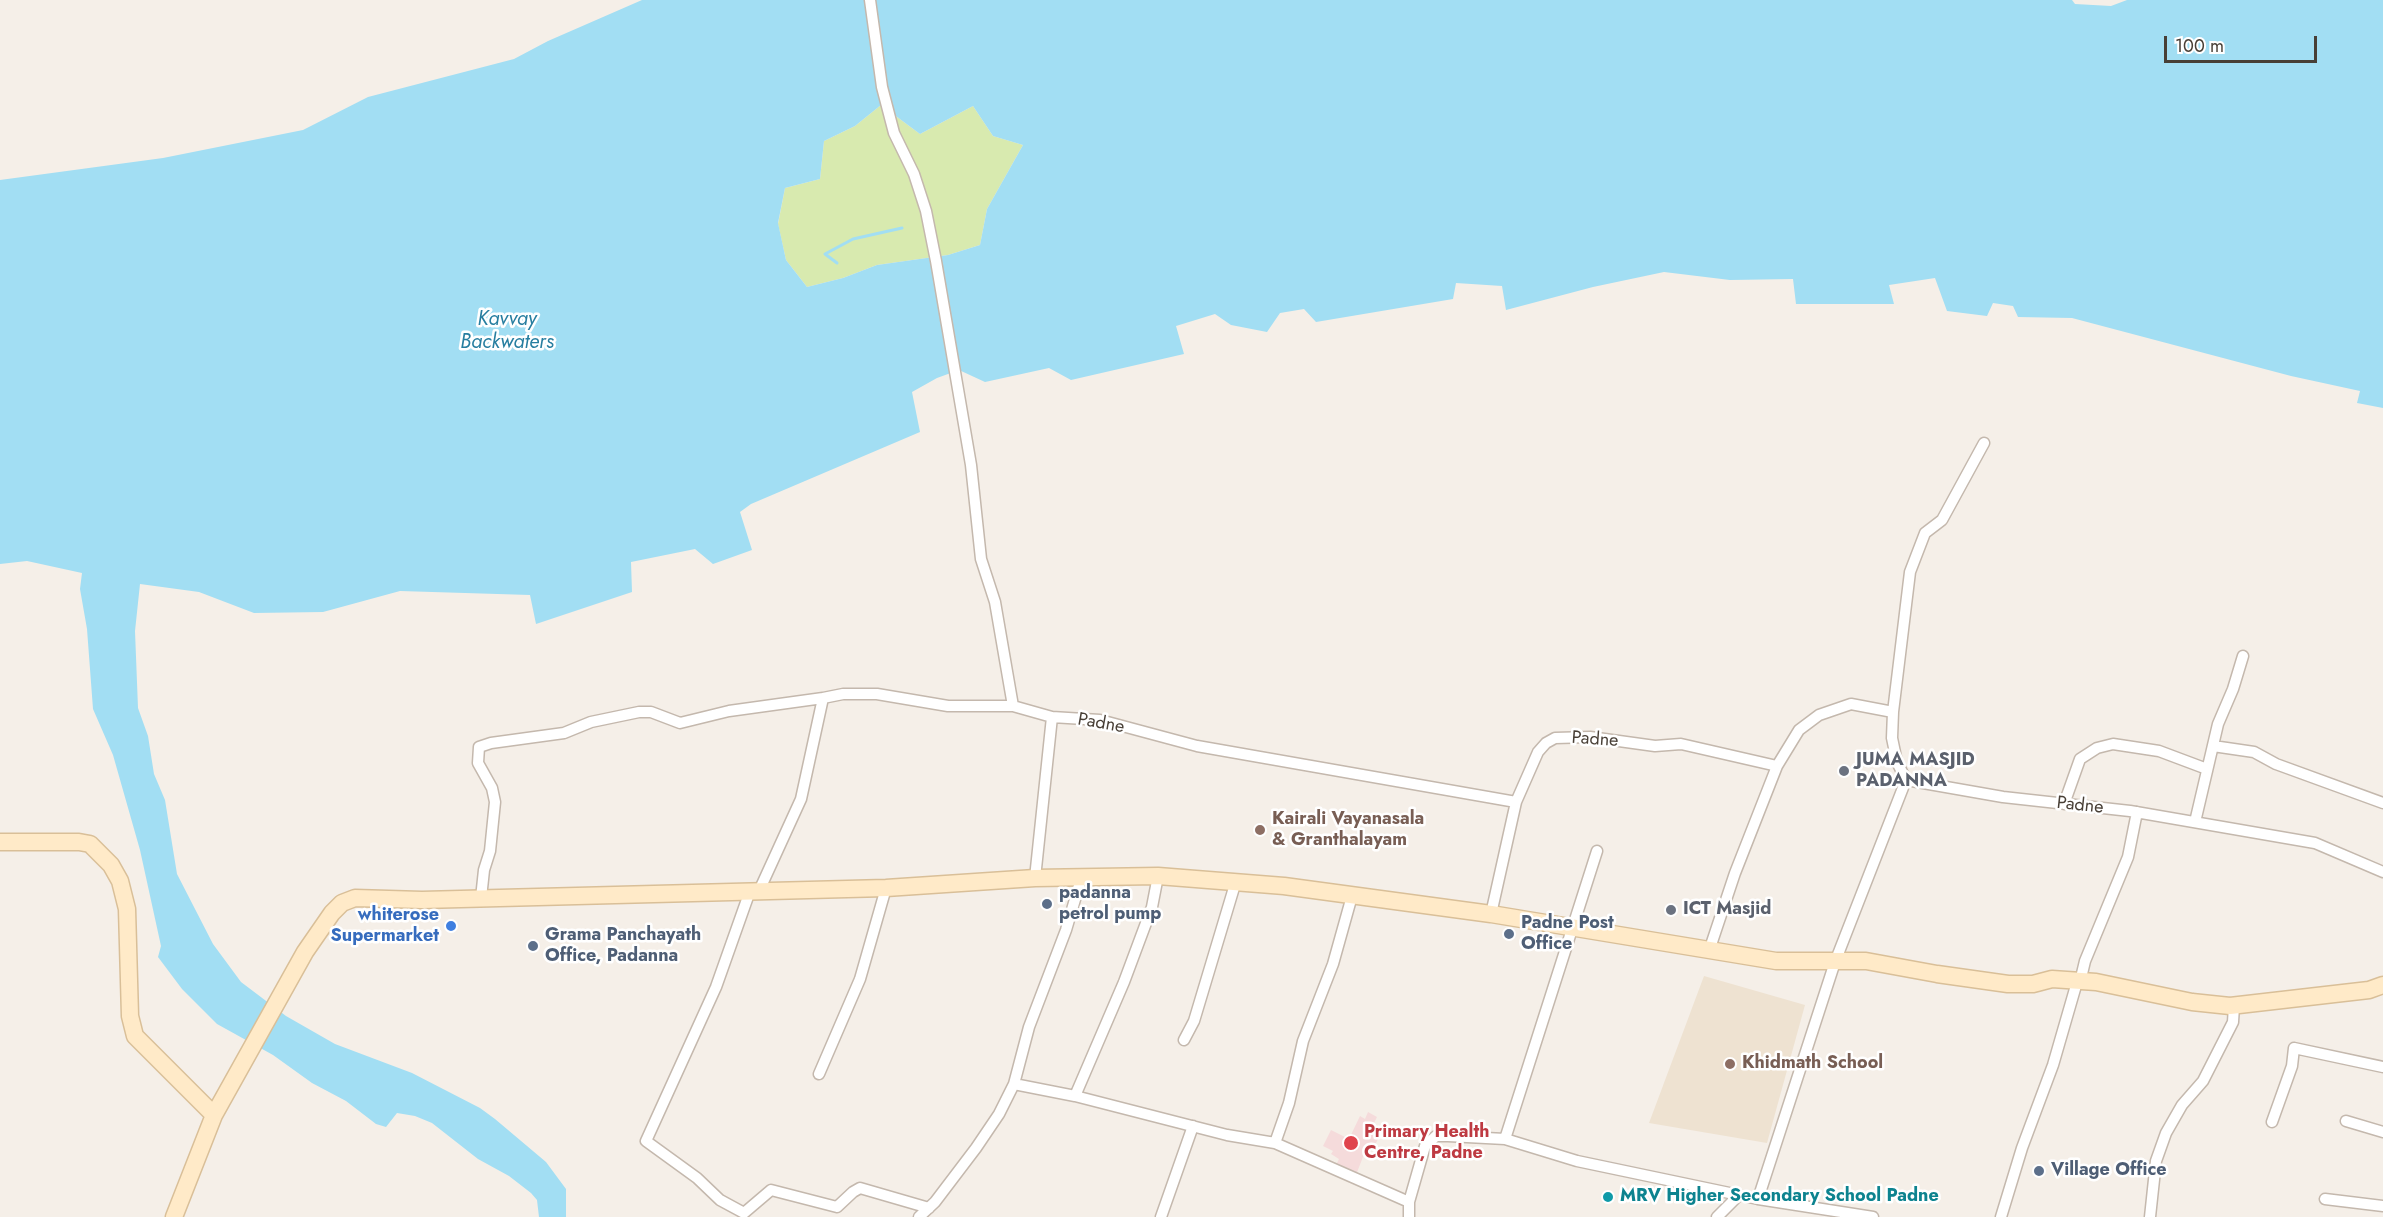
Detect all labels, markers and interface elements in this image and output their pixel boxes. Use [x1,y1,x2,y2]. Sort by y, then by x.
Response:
scale bar [2167,24,2320,62]
text: 100 m [2175,33,2224,59]
water label: Kavvay Backwaters [460,308,554,355]
street label: Padne [1076,709,1126,739]
street label: Padne [1571,728,1619,752]
place label: JUMA MASJID PADANNA [1856,750,1975,792]
marker: JUMA MASJID PADANNA [1837,764,1851,778]
street label: Padne [2056,793,2104,819]
place label: Kairali Vayanasala & Granthalayam [1272,809,1424,852]
marker: Kairali Vayanasala & Granthalayam [1253,823,1267,837]
place label: padanna petrol pump [1059,883,1161,926]
marker: padanna petrol pump [1040,897,1054,911]
place label: ICT Masjid [1683,899,1771,921]
marker: ICT Masjid [1664,903,1678,917]
place label: whiterose Supermarket [331,905,439,948]
place label: Padne Post Office [1521,913,1614,956]
marker: whiterose Supermarket [444,919,458,933]
place label: Grama Panchayath Office, Padanna [545,925,701,968]
marker: Padne Post Office [1502,927,1516,941]
marker: Grama Panchayath Office, Padanna [526,939,540,953]
place label: Khidmath School [1742,1053,1883,1075]
marker: Khidmath School [1723,1057,1737,1071]
place label: Primary Health Centre, Padne [1364,1122,1489,1164]
marker: Primary Health Centre, Padne [1342,1134,1360,1152]
place label: Village Office [2051,1160,2167,1182]
marker: Village Office [2032,1164,2046,1178]
place label: MRV Higher Secondary School Padne [1620,1186,1939,1208]
marker: MRV Higher Secondary School Padne [1601,1190,1615,1204]

